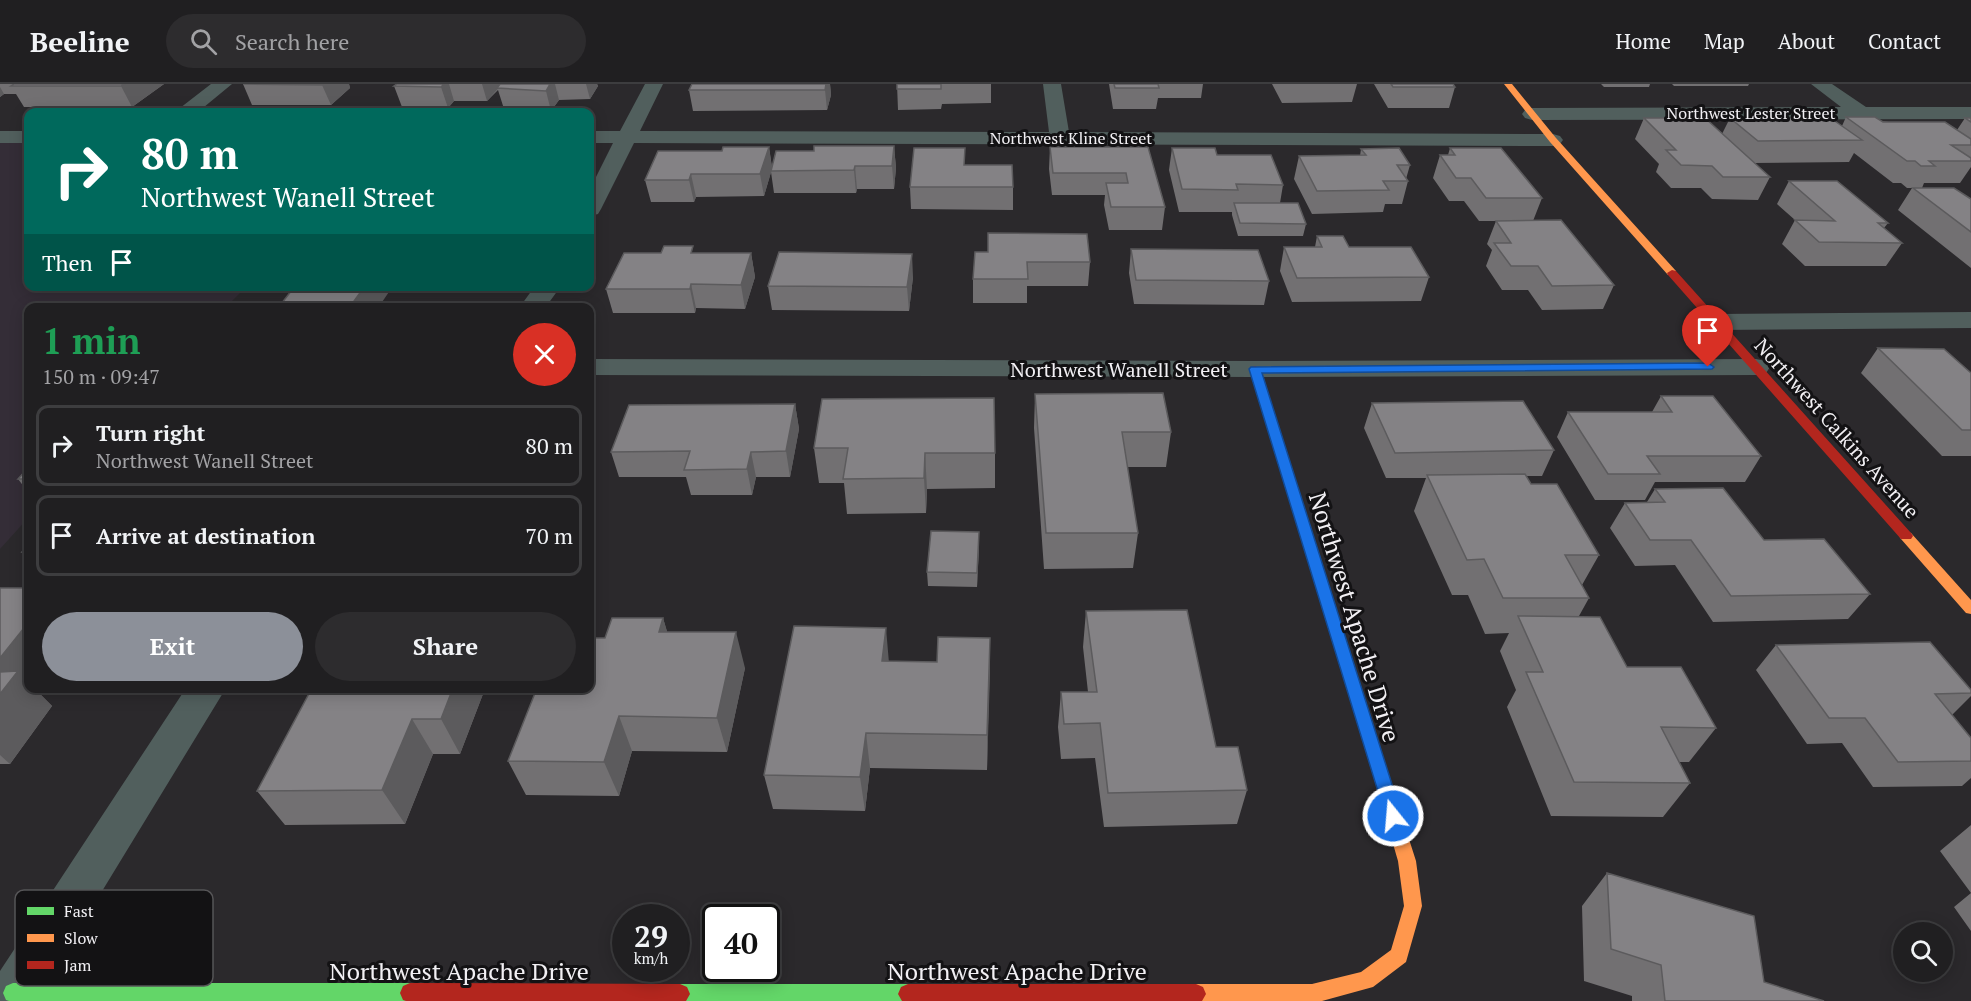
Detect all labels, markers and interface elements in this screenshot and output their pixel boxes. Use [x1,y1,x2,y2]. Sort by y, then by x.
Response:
search box [166,14,586,68]
text: Beeline [30,23,130,60]
icon: search [187,25,220,58]
text: Search here [235,27,349,56]
text: Home [1615,27,1671,55]
text: Map [1704,27,1745,55]
text: About [1778,27,1835,55]
text: Contact [1868,27,1941,55]
street label: Northwest Lester Street [1667,102,1835,124]
text: 80 m [141,125,239,181]
street label: Northwest Kline Street [990,127,1152,149]
icon: right [42,132,120,210]
text: Northwest Wanell Street [141,179,435,215]
icon: arrive [105,246,138,279]
text: Then [42,248,93,277]
pin [1682,305,1733,367]
icon: arrive [1691,314,1724,347]
text: 1 min [42,317,140,364]
button: close [513,323,576,386]
street label: Northwest Calkins Avenue [1749,332,1925,524]
street label: Northwest Wanell Street [1010,356,1228,383]
text: 150 m · 09:47 [42,363,160,390]
text: Turn right [96,418,205,447]
icon: right [45,429,78,462]
text: 80 m [525,431,573,460]
text: Northwest Wanell Street [96,447,314,474]
street label: Northwest Apache Drive [1302,488,1408,746]
icon: arrive [45,519,78,552]
text: Arrive at destination [96,521,315,550]
text: 70 m [525,521,573,550]
button: Exit [42,612,303,681]
button: Share [315,612,576,681]
position arrow [1361,784,1425,848]
legend [15,890,213,986]
text: Fast [64,900,94,922]
speed limit sign: 40 [702,904,780,982]
text: 29 [634,916,668,956]
map controls [1893,922,1953,982]
button: search [1893,922,1953,982]
text: Slow [64,927,98,949]
text: km/h [634,948,668,968]
text: Jam [64,954,92,976]
street label: Northwest Apache Drive [329,955,589,987]
street label: Northwest Apache Drive [887,955,1147,987]

